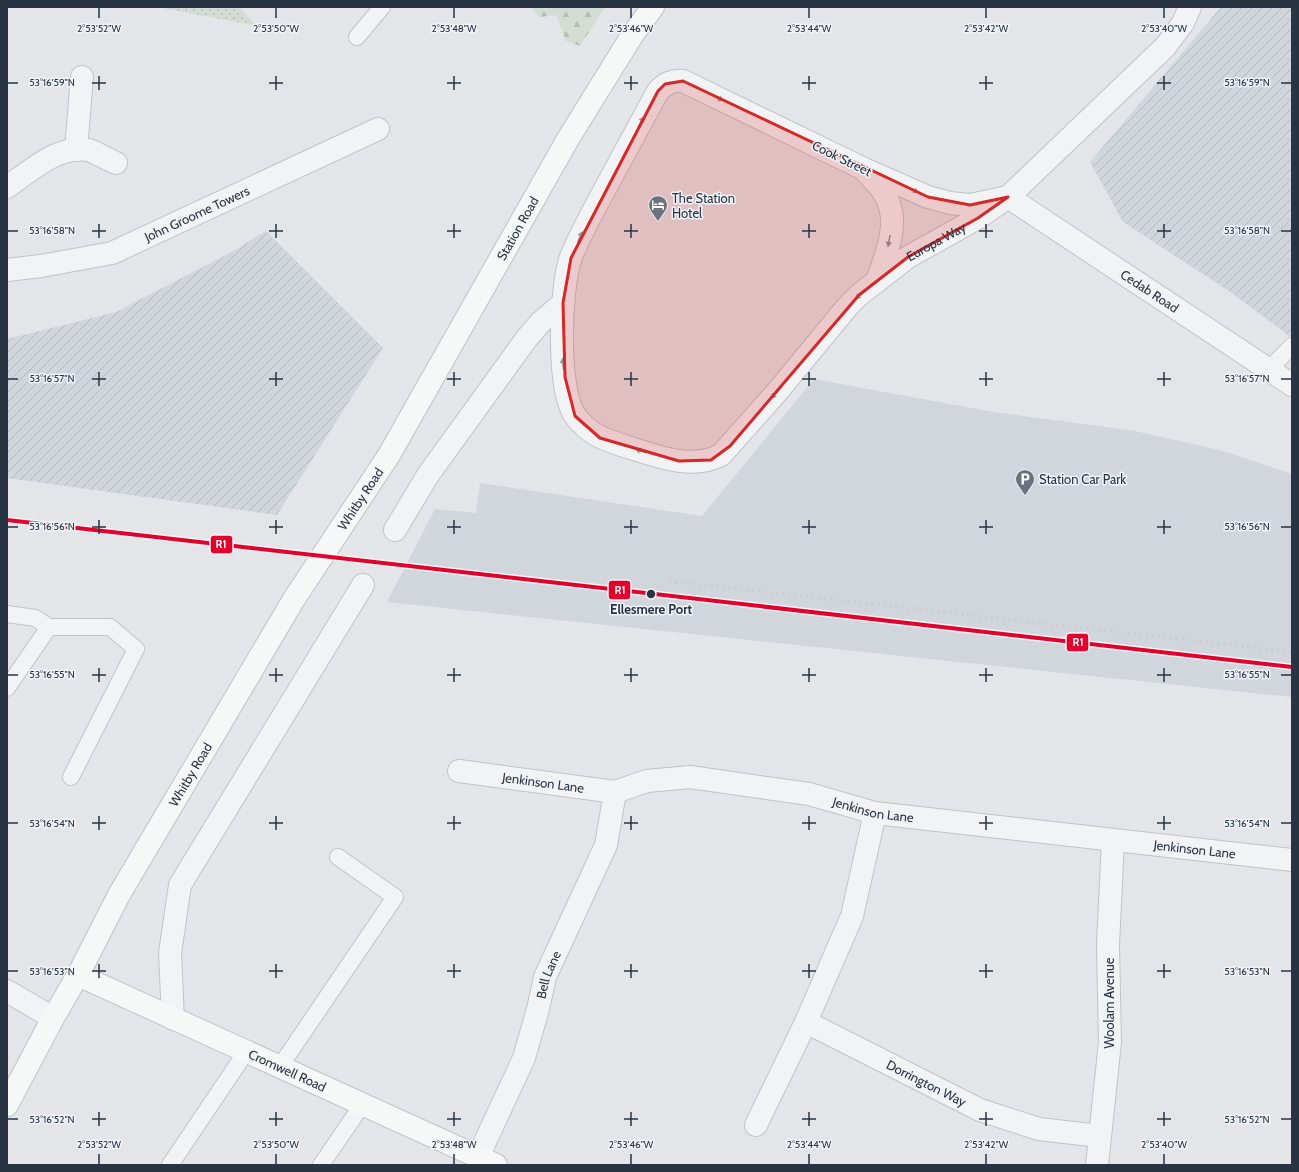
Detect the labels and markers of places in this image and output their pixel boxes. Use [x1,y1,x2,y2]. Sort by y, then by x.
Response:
place label: The Station Hotel [672,190,735,221]
hotel icon: The Station Hotel [647,194,669,222]
parking icon: Station Car Park [1014,468,1036,496]
place label: Station Car Park [1039,471,1126,487]
marker: Ellesmere Port [645,588,657,600]
place label: Ellesmere Port [610,601,692,617]

